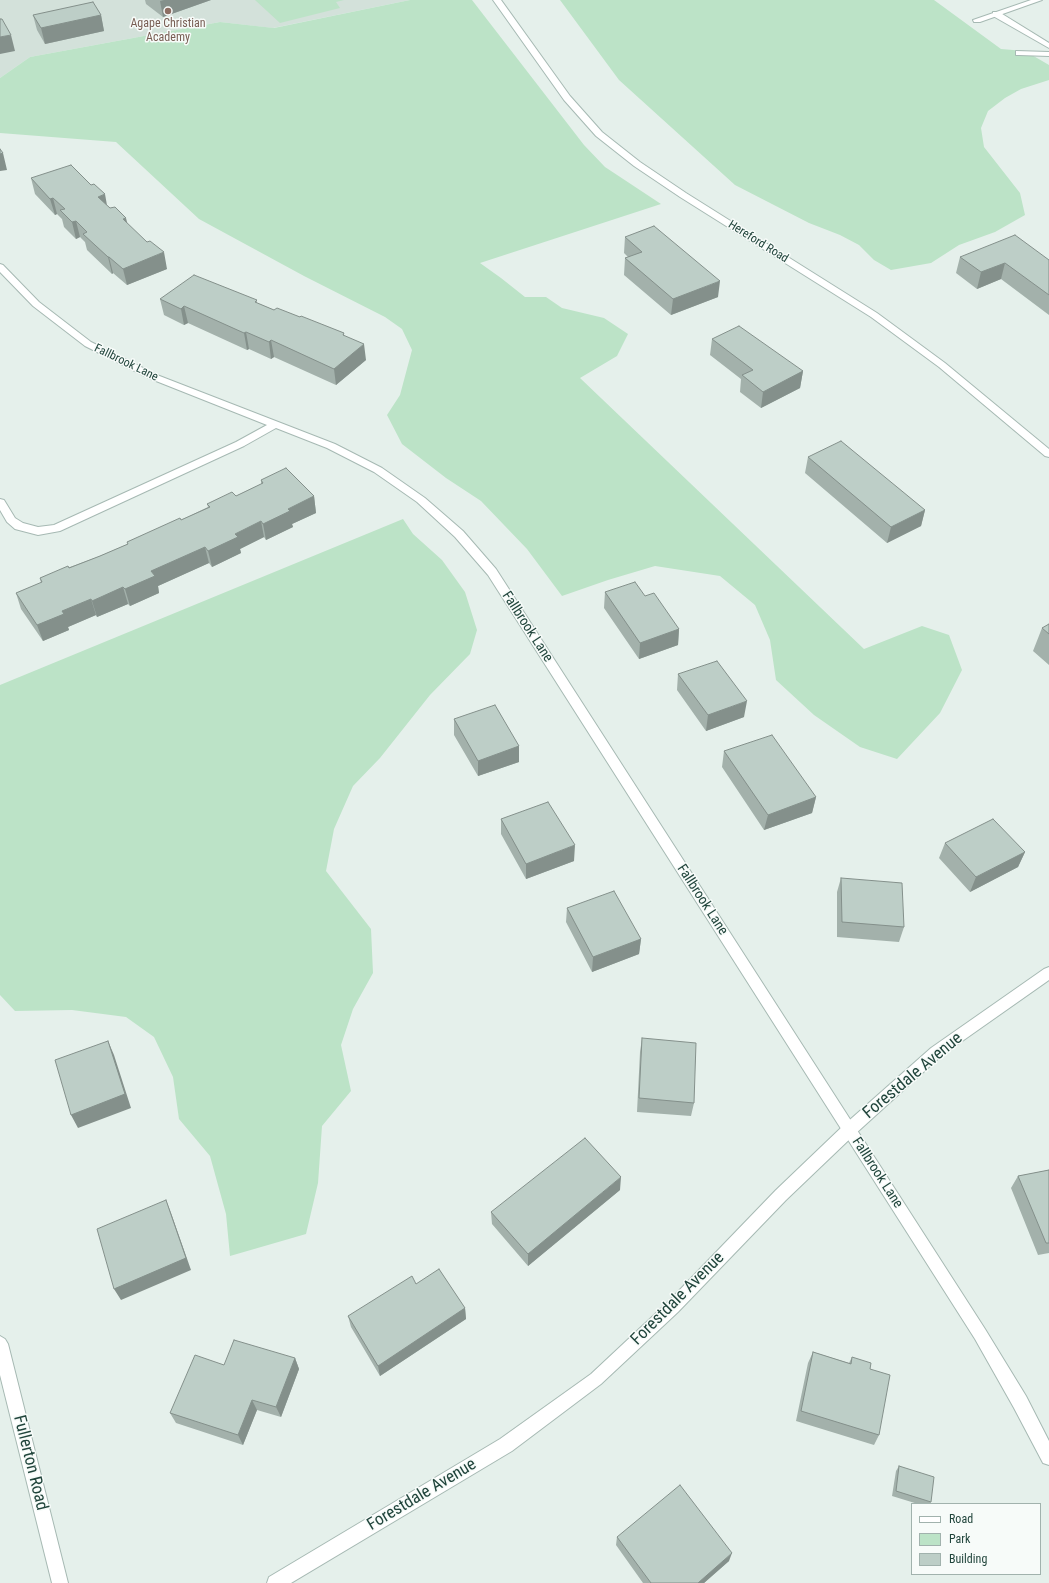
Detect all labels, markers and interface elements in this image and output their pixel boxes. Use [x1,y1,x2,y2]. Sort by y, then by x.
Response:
marker: Agape Christian Academy [163,6,173,16]
place label: Agape Christian Academy [130,17,206,45]
street label: Hereford Road [725,218,791,266]
street label: Fallbrook Lane [92,341,160,385]
street label: Fallbrook Lane [498,588,556,666]
street label: Fallbrook Lane [673,861,731,939]
street label: Forestdale Avenue [859,1028,967,1124]
street label: Fallbrook Lane [848,1134,906,1212]
street label: Forestdale Avenue [627,1248,729,1350]
street label: Fullerton Road [8,1413,52,1513]
street label: Forestdale Avenue [364,1454,480,1536]
legend [911,1503,1041,1575]
text: Road [949,1512,973,1526]
text: Park [949,1532,970,1546]
text: Building [949,1552,987,1566]

